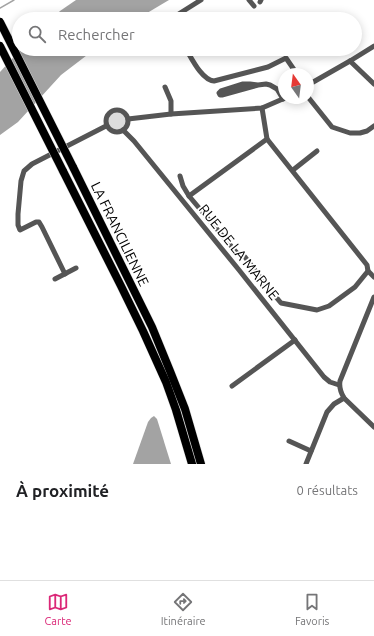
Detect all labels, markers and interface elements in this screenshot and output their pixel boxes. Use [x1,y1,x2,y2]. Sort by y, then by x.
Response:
search box [12,12,362,56]
icon: search [26,23,48,45]
text: Rechercher [58,26,135,43]
north arrow [278,68,314,104]
street label: LA FRANCILIENNE [88,179,152,289]
street label: RUE DE LA MARNE [196,201,282,303]
text: À proximité [16,481,109,500]
text: 0 résultats [297,483,358,497]
tab: Carte [45,591,72,627]
tab: Itinéraire [161,591,206,627]
tab: Favoris [295,591,329,627]

